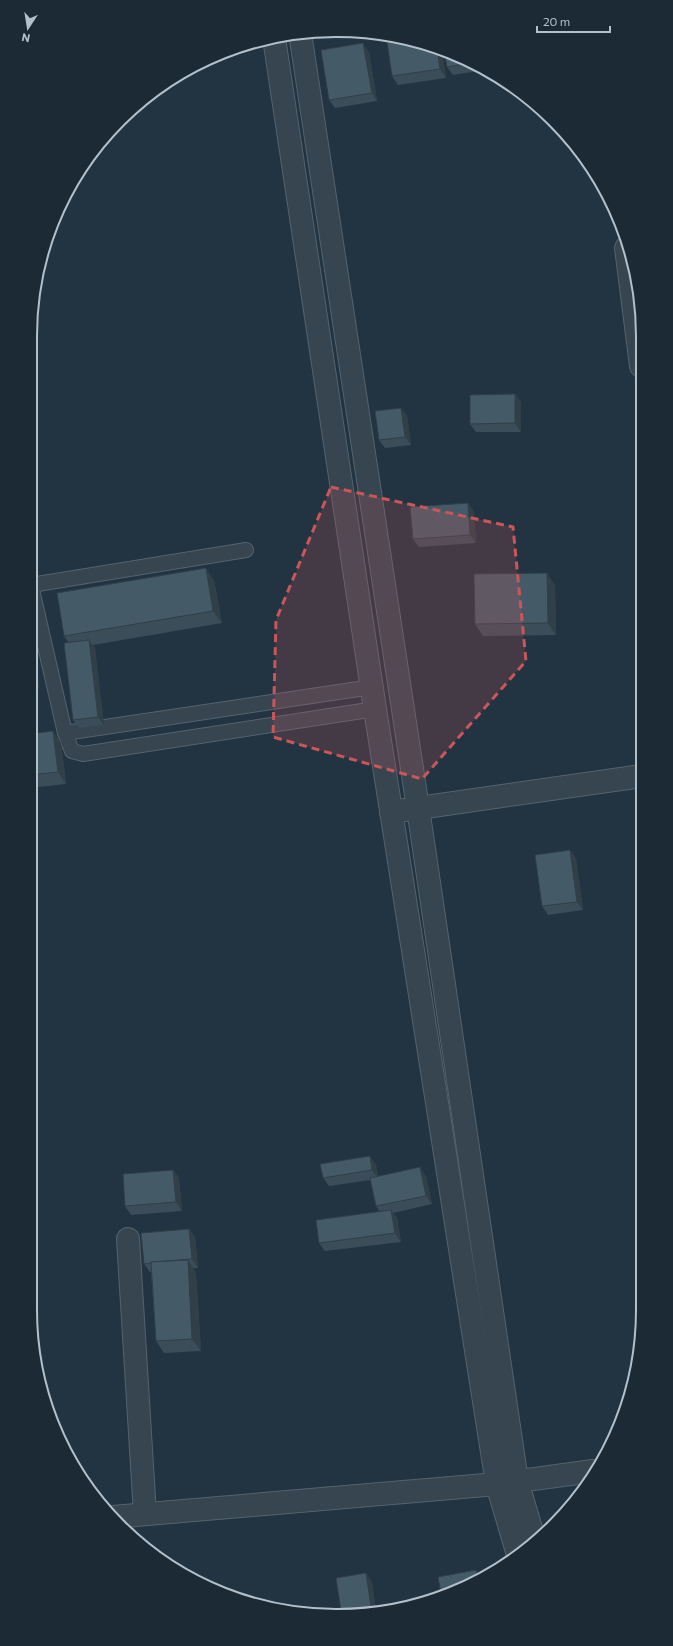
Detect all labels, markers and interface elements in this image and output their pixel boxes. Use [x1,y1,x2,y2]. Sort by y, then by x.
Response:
north arrow [8,8,48,48]
scale bar [537,8,610,34]
text: 20 m [543,14,570,28]
text: N [20,31,31,45]

